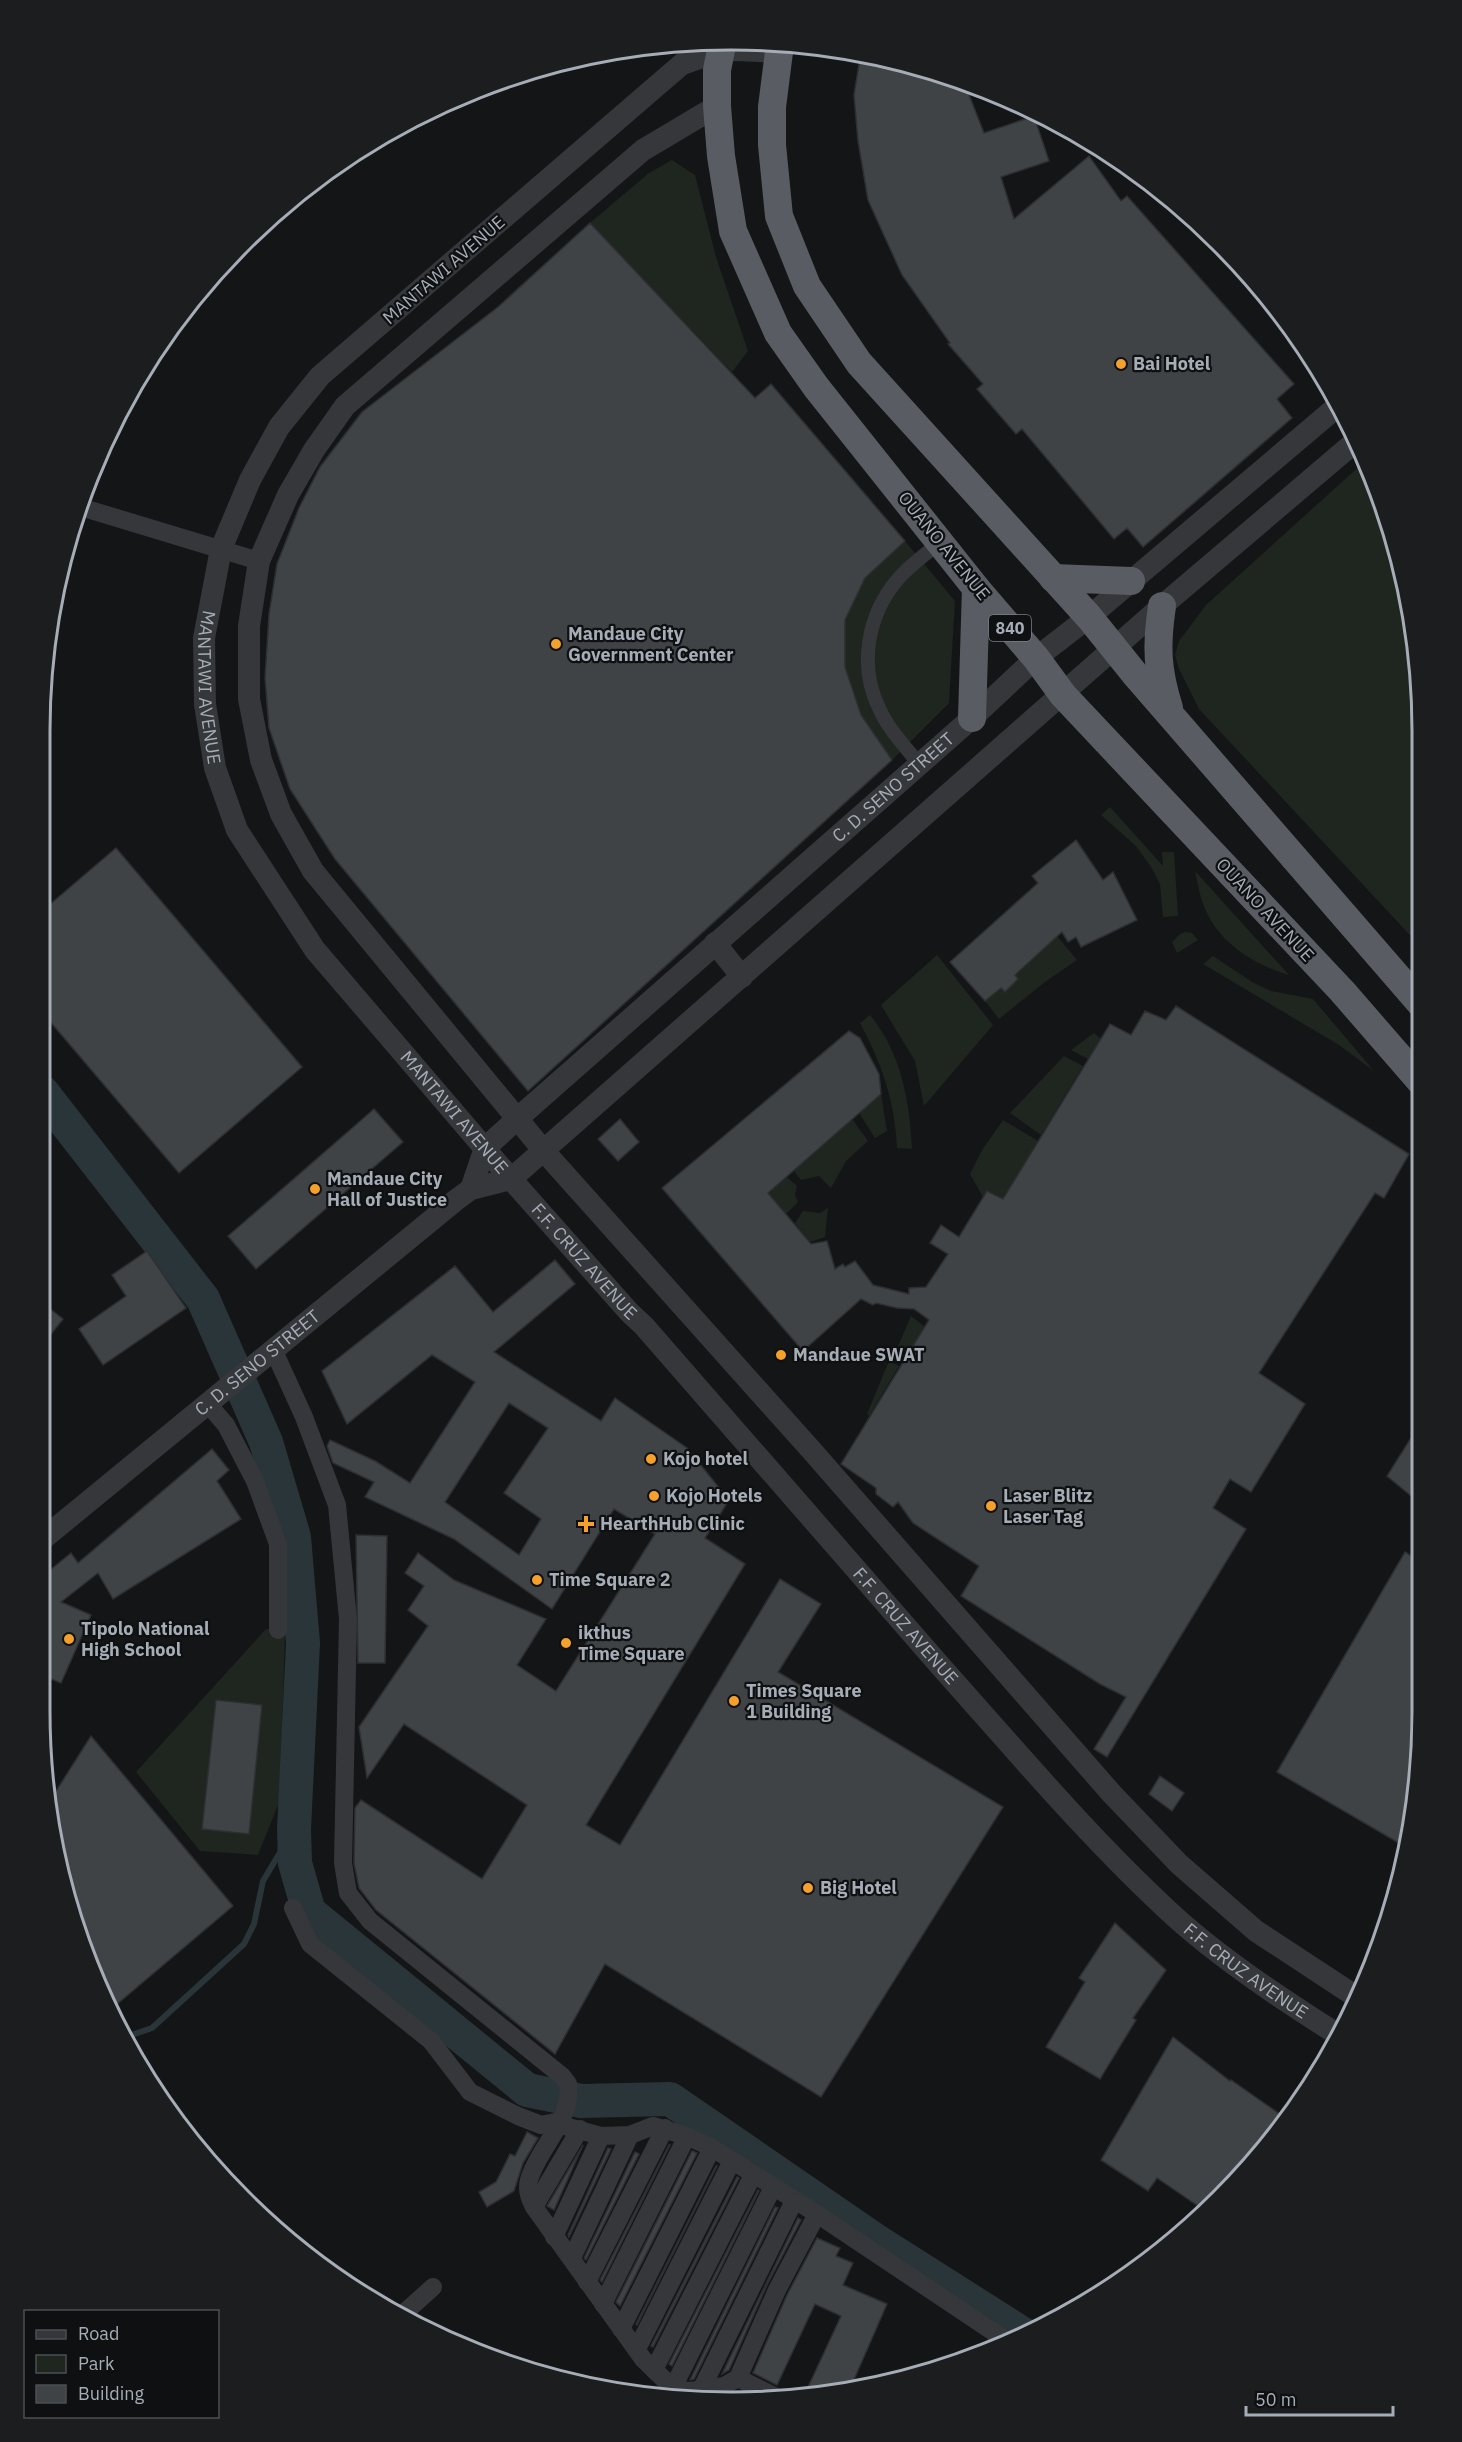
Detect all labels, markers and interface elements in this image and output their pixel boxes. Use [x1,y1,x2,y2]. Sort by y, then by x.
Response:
street label: MANTAWI AVENUE [378,210,510,329]
place label: Bai Hotel [1133,352,1211,375]
marker: Bai Hotel [1114,357,1128,371]
street label: OUANO AVENUE [893,487,995,605]
street label: MANTAWI AVENUE [193,609,226,766]
road number: 840 [989,615,1031,641]
place label: Mandaue City Government Center [568,622,733,666]
marker: Mandaue City Government Center [549,637,563,651]
street label: C. D. SENO STREET [827,727,959,847]
street label: OUANO AVENUE [1211,853,1319,966]
street label: MANTAWI AVENUE [395,1046,513,1178]
place label: Mandaue City Hall of Justice [327,1167,447,1211]
marker: Mandaue City Hall of Justice [308,1182,322,1196]
street label: F.F. CRUZ AVENUE [527,1198,642,1325]
street label: C. D. SENO STREET [190,1304,324,1421]
place label: Mandaue SWAT [793,1343,925,1366]
marker: Mandaue SWAT [774,1348,788,1362]
place label: Kojo hotel [663,1447,748,1470]
marker: Kojo hotel [644,1452,658,1466]
place label: Kojo Hotels [666,1484,762,1507]
place label: Laser Blitz Laser Tag [1003,1484,1092,1528]
marker: Kojo Hotels [647,1489,661,1503]
marker: Laser Blitz Laser Tag [984,1499,998,1513]
place label: HearthHub Clinic [600,1512,745,1535]
marker: HearthHub Clinic [577,1515,595,1533]
street label: F.F. CRUZ AVENUE [848,1562,963,1689]
place label: Time Square 2 [549,1568,671,1591]
marker: Time Square 2 [530,1573,544,1587]
place label: Tipolo National High School [81,1617,210,1661]
place label: ikthus Time Square [578,1621,685,1665]
marker: Tipolo National High School [62,1632,76,1646]
marker: ikthus Time Square [559,1636,573,1650]
place label: Times Square 1 Building [746,1679,862,1723]
marker: Times Square 1 Building [727,1694,741,1708]
place label: Big Hotel [820,1876,897,1899]
marker: Big Hotel [801,1881,815,1895]
street label: F.F. CRUZ AVENUE [1179,1918,1313,2024]
legend [24,2310,219,2418]
text: Road [78,2322,119,2345]
text: Park [78,2352,115,2375]
scale bar [1246,2379,1393,2417]
text: Building [78,2382,145,2405]
text: 50 m [1255,2388,1297,2411]

